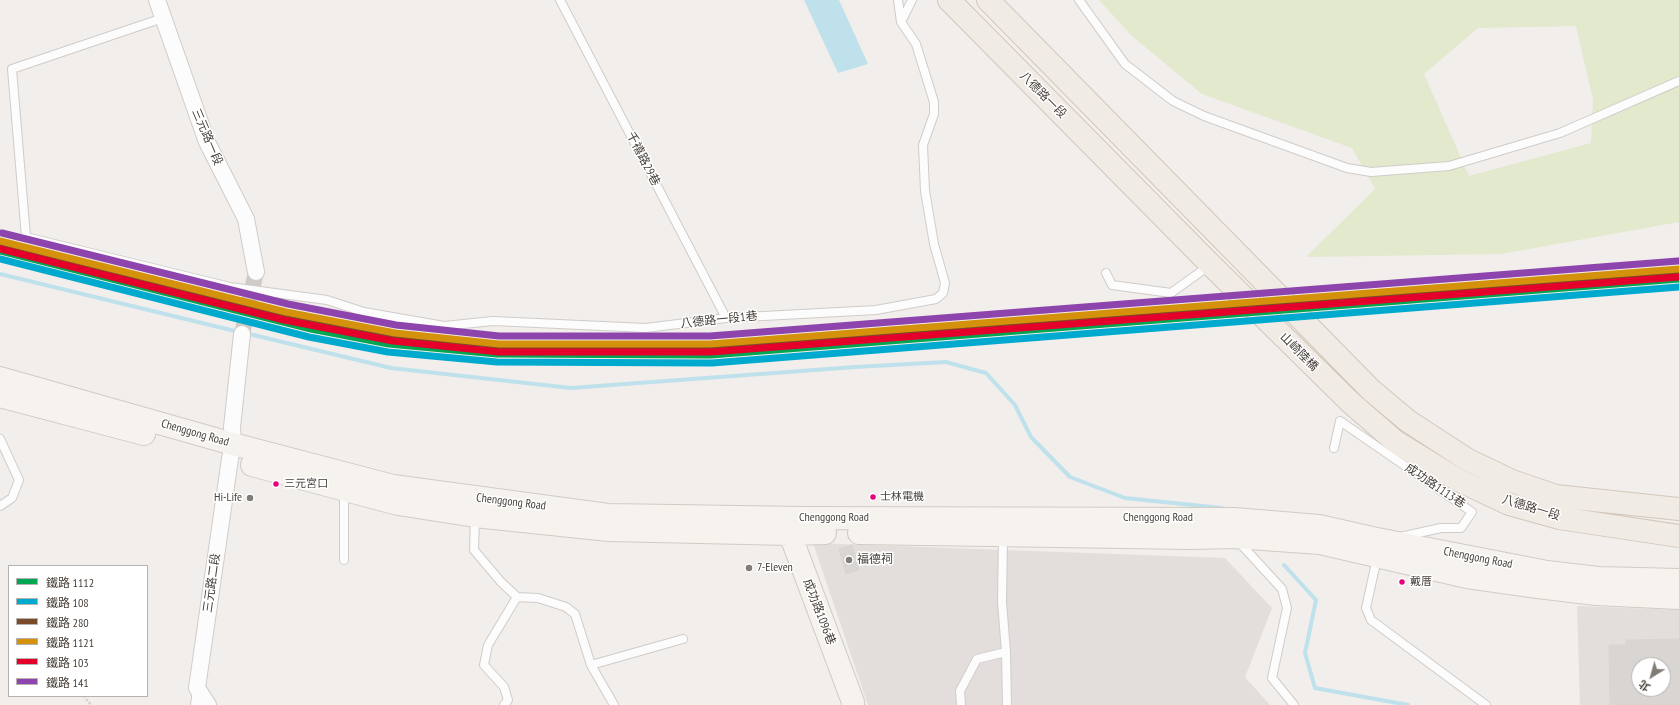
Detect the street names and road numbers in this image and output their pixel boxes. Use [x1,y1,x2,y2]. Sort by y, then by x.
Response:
street label: 八德路一段 [1017,69,1069,121]
street label: 三元路一段 [189,107,225,167]
street label: 千禧路29巷 [623,130,663,188]
street label: 八德路一段1巷 [680,309,758,331]
street label: 山崎陸橋 [1277,330,1321,374]
street label: Chenggong Road [159,416,231,450]
street label: 成功路1113巷 [1402,461,1468,511]
street label: Chenggong Road [475,491,547,513]
street label: 八德路一段 [1500,492,1562,524]
street label: Chenggong Road [799,511,869,525]
street label: Chenggong Road [1123,511,1193,525]
street label: Chenggong Road [1442,544,1514,572]
street label: 三元路二段 [201,552,223,614]
street label: 成功路1096巷 [800,577,838,647]

